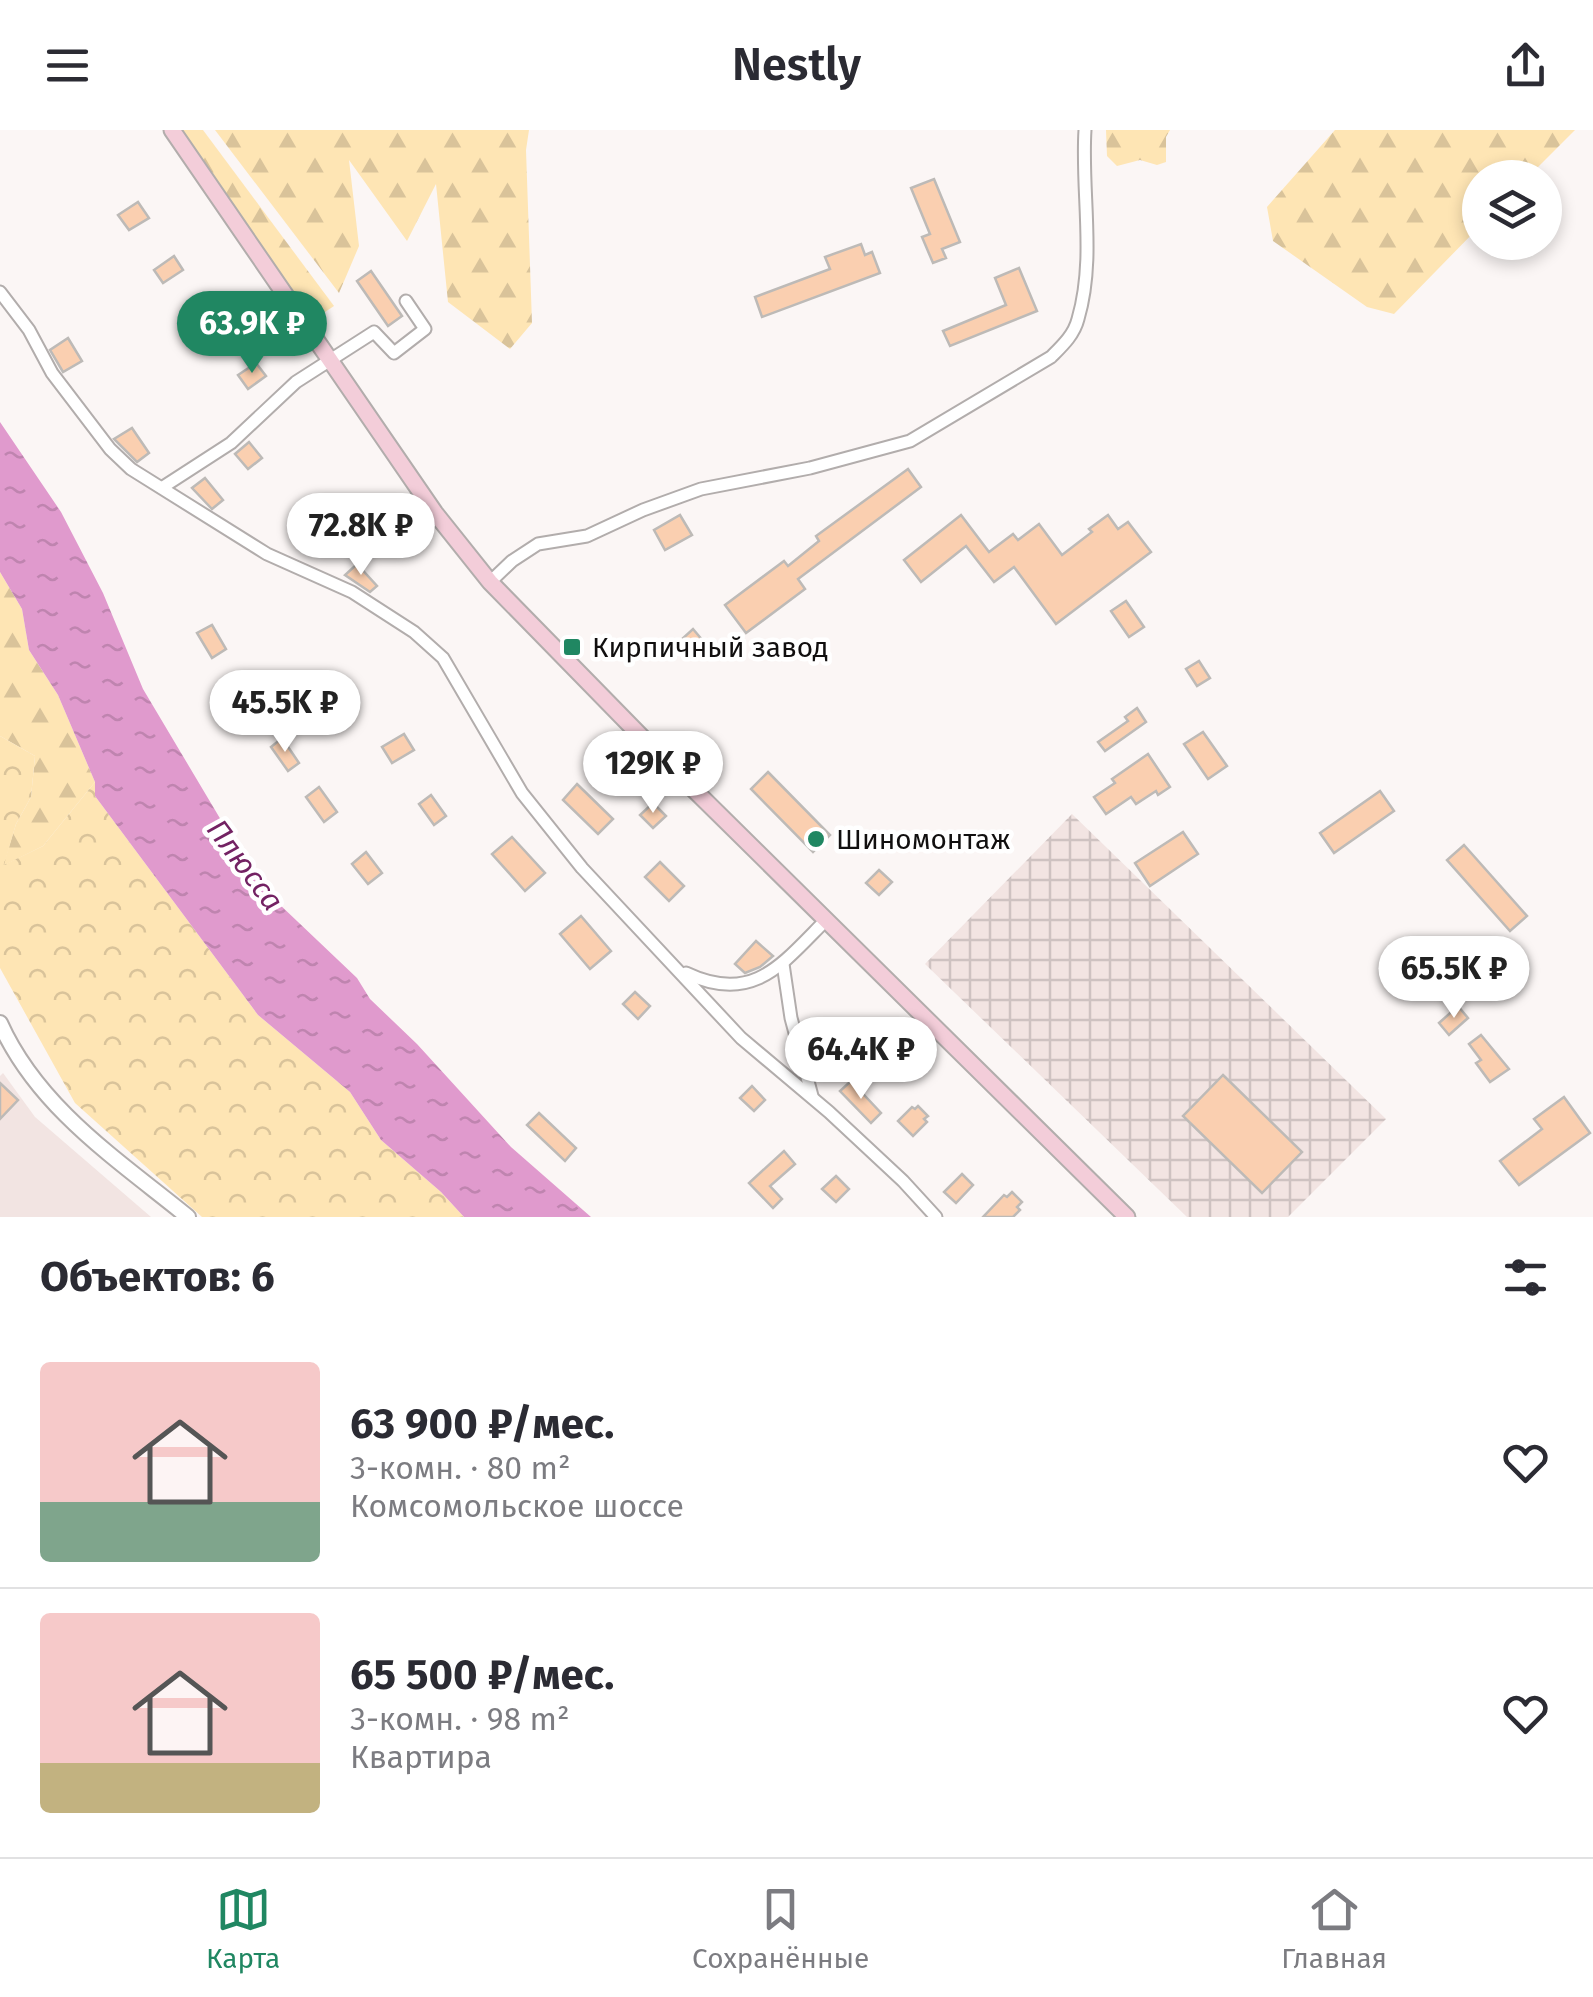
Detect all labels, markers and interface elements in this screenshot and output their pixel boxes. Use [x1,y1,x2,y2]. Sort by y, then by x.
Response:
icon: menu [40,38,95,93]
text: Nestly [732,38,861,92]
icon: share [1498,38,1553,93]
map controls [1462,160,1562,260]
button: layers [1462,160,1562,260]
pin: 63.9K ₽ [160,291,344,376]
text: 63.9K ₽ [199,304,305,342]
pin: 72.8K ₽ [269,493,453,578]
text: 72.8K ₽ [309,506,413,544]
place label: Кирпичный завод [592,631,828,664]
marker: Кирпичный завод [561,636,583,658]
pin: 45.5K ₽ [193,670,377,755]
text: 45.5K ₽ [232,683,338,721]
pin: 129K ₽ [572,731,734,816]
text: 129K ₽ [605,744,701,782]
water label: Плюсса [199,812,291,918]
place label: Шиномонтаж [836,823,1010,856]
marker: Шиномонтаж [805,828,827,850]
pin: 65.5K ₽ [1362,936,1546,1021]
text: 65.5K ₽ [1400,949,1508,987]
pin: 64.4K ₽ [769,1017,953,1102]
text: 64.4K ₽ [807,1030,915,1068]
icon: filters [1498,1250,1553,1305]
text: Объектов: 6 [40,1252,275,1302]
text: 63 900 ₽/мес. [350,1399,614,1449]
icon: home [120,1402,240,1522]
icon: heart [1498,1435,1553,1490]
text: 3-комн. · 80 m² [350,1449,571,1487]
text: Комсомольское шоссе [350,1487,684,1525]
text: 65 500 ₽/мес. [350,1650,614,1700]
icon: home [120,1653,240,1773]
icon: heart [1498,1686,1553,1741]
text: 3-комн. · 98 m² [350,1700,570,1738]
text: Квартира [350,1738,492,1776]
tab: Карта [206,1882,280,1975]
tab: Сохранённые [692,1882,869,1975]
tab: Главная [1281,1882,1387,1975]

